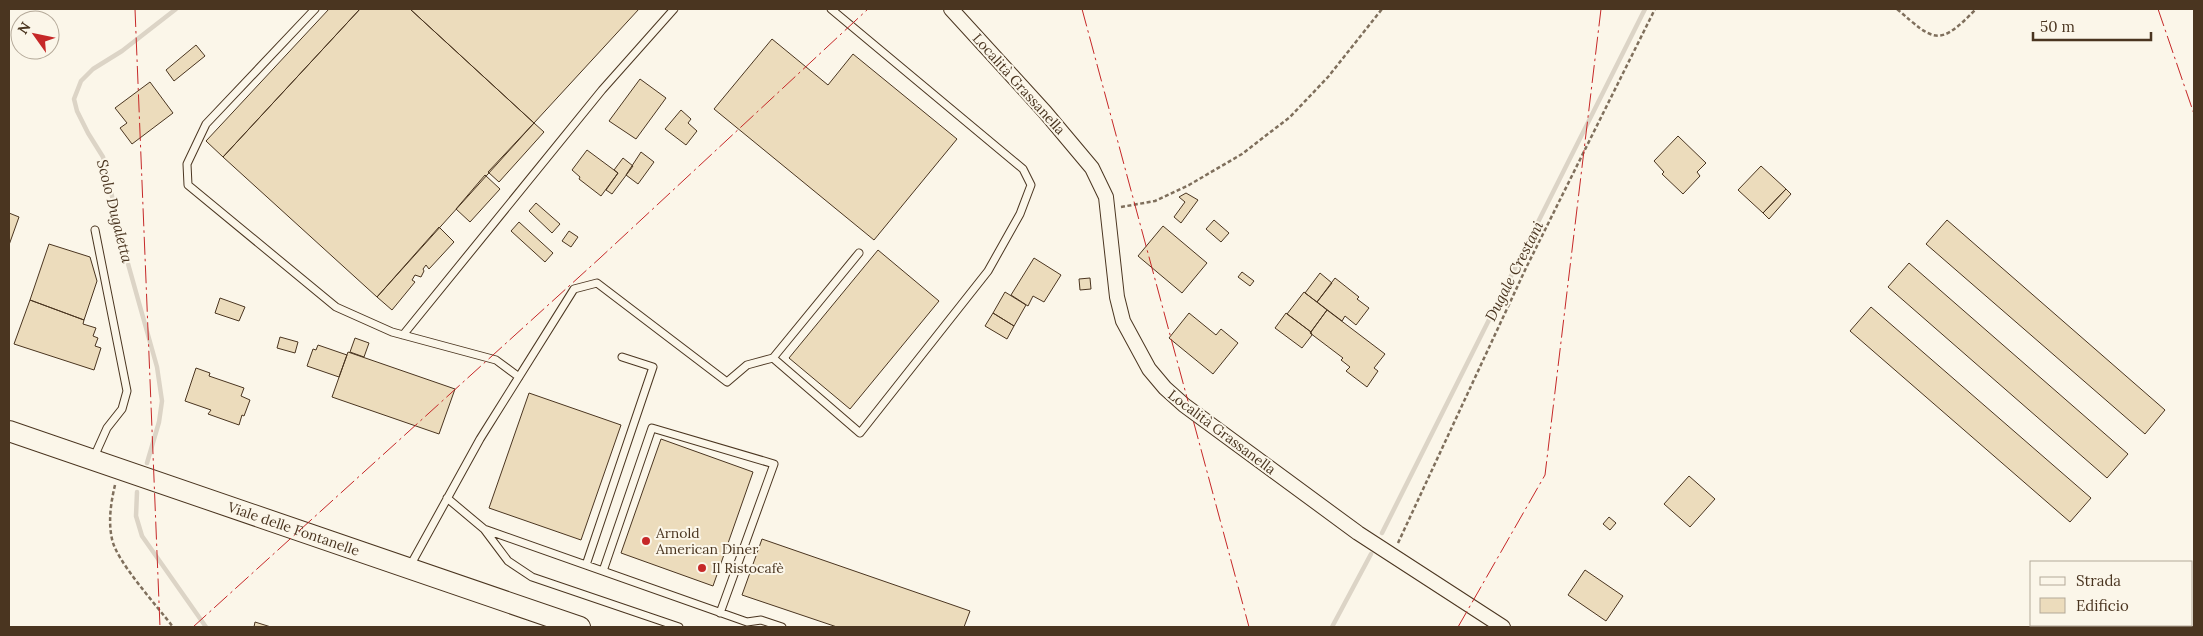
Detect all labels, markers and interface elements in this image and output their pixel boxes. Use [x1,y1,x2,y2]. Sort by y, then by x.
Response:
north arrow [10,10,60,60]
scale bar [2033,10,2150,42]
text: 50 m [2040,17,2075,36]
text: N [14,18,35,37]
street label: Località Grassanella [969,30,1069,138]
water label: Scolo Dugaletta [93,157,137,265]
water label: Dugale Crestani [1481,218,1547,324]
street label: Località Grassanella [1165,386,1279,478]
street label: Viale delle Fontanelle [225,497,362,560]
place label: Arnold American Diner [655,524,758,558]
marker: Arnold American Diner [640,535,652,547]
place label: Il Ristocafè [712,559,784,577]
legend [2030,561,2193,626]
marker: Il Ristocafè [696,562,708,574]
text: Strada [2076,571,2121,590]
text: Edificio [2076,596,2129,615]

